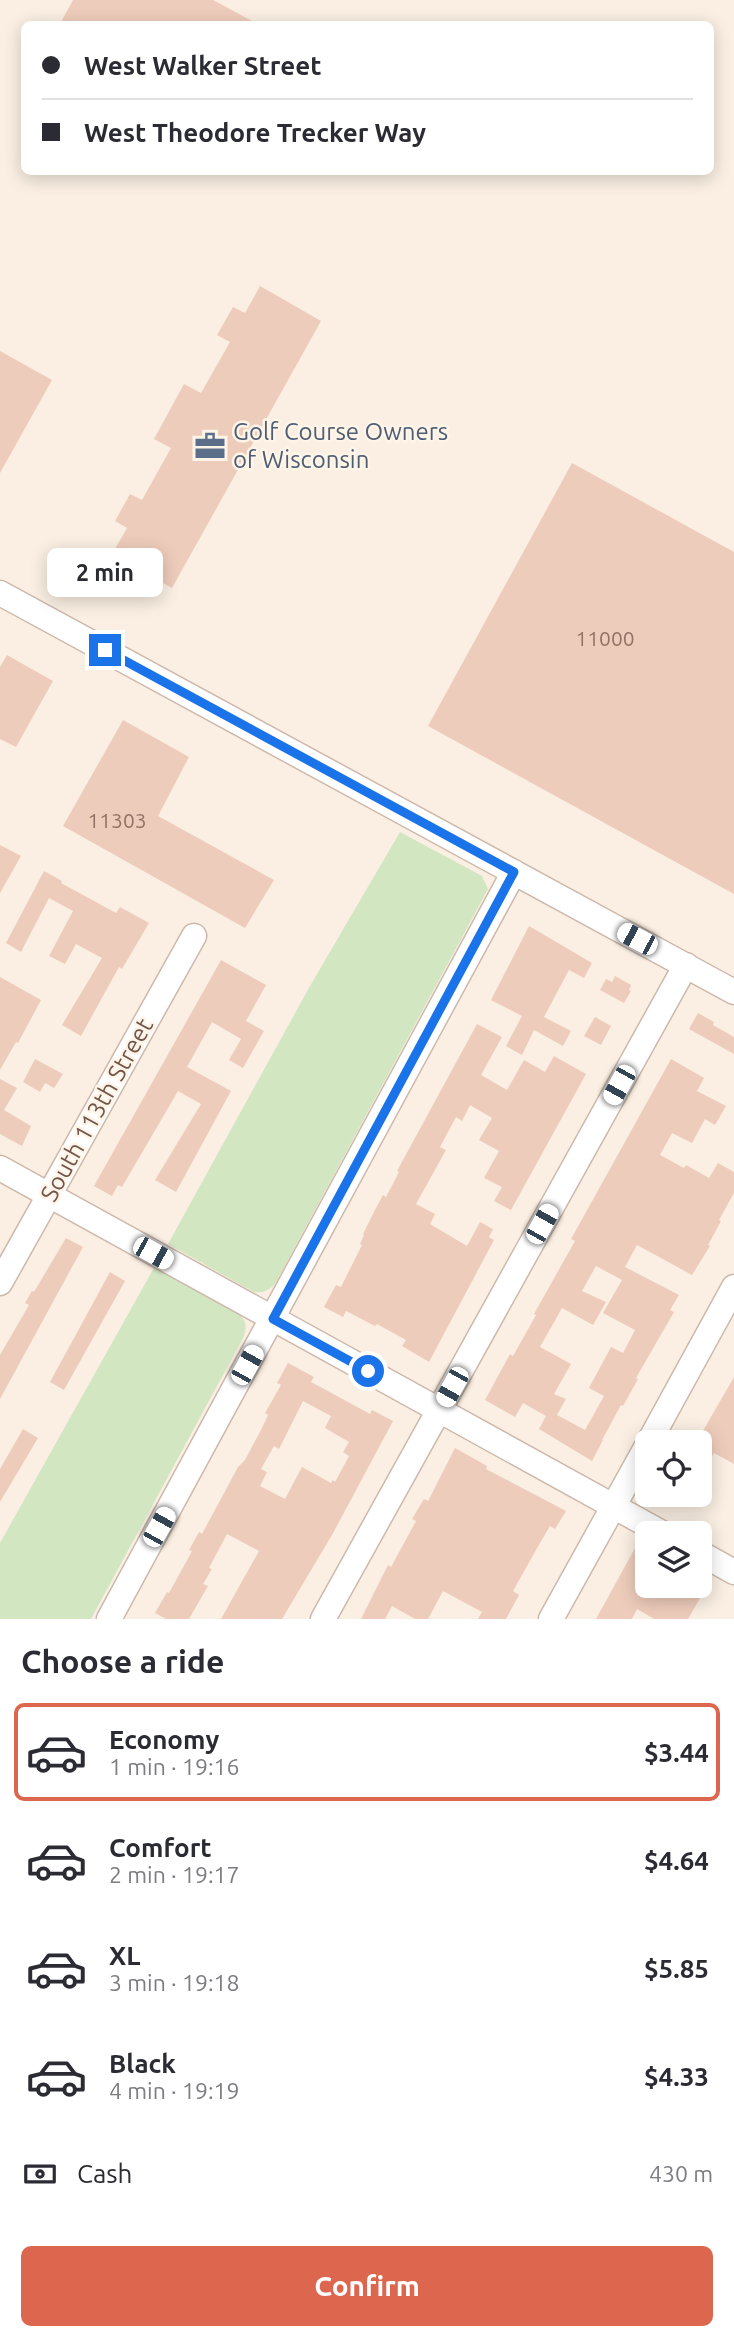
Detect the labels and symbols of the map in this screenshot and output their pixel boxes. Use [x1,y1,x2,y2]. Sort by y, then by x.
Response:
place label: Golf Course Owners of Wisconsin [233,418,448,473]
office icon: Golf Course Owners of Wisconsin [193,429,227,463]
callout: 2 min [47,548,163,598]
house number: 11000 [575,626,635,650]
route end [89,634,121,666]
house number: 11303 [87,808,147,832]
car [614,920,661,958]
street label: South 113th Street [35,1013,158,1206]
car [600,1062,639,1108]
car [523,1201,562,1247]
car [130,1234,177,1272]
car [228,1342,267,1388]
route start [352,1355,384,1387]
car [433,1364,472,1410]
car [140,1504,179,1550]

